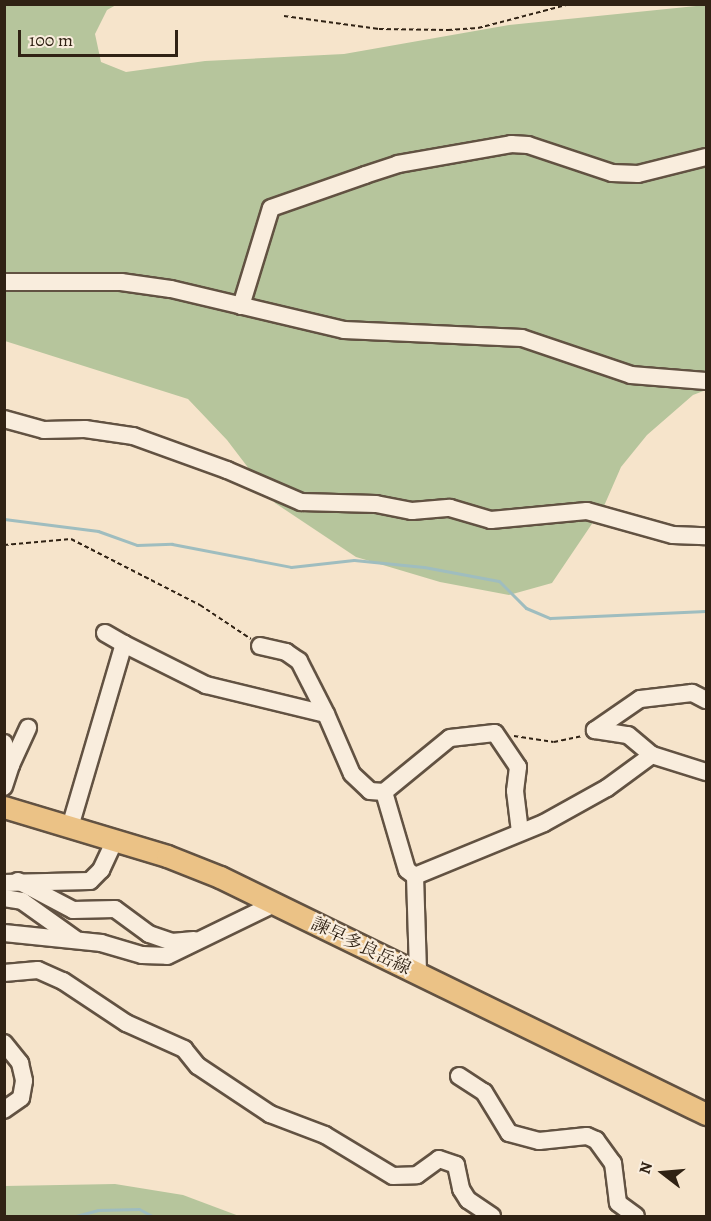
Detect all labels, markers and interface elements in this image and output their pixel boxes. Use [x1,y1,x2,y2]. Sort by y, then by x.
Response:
scale bar [21,18,182,56]
text: 100 m [29,28,73,52]
street label: 諫早多良岳線 [308,913,414,979]
north arrow [633,1143,693,1203]
text: N [634,1159,658,1177]

